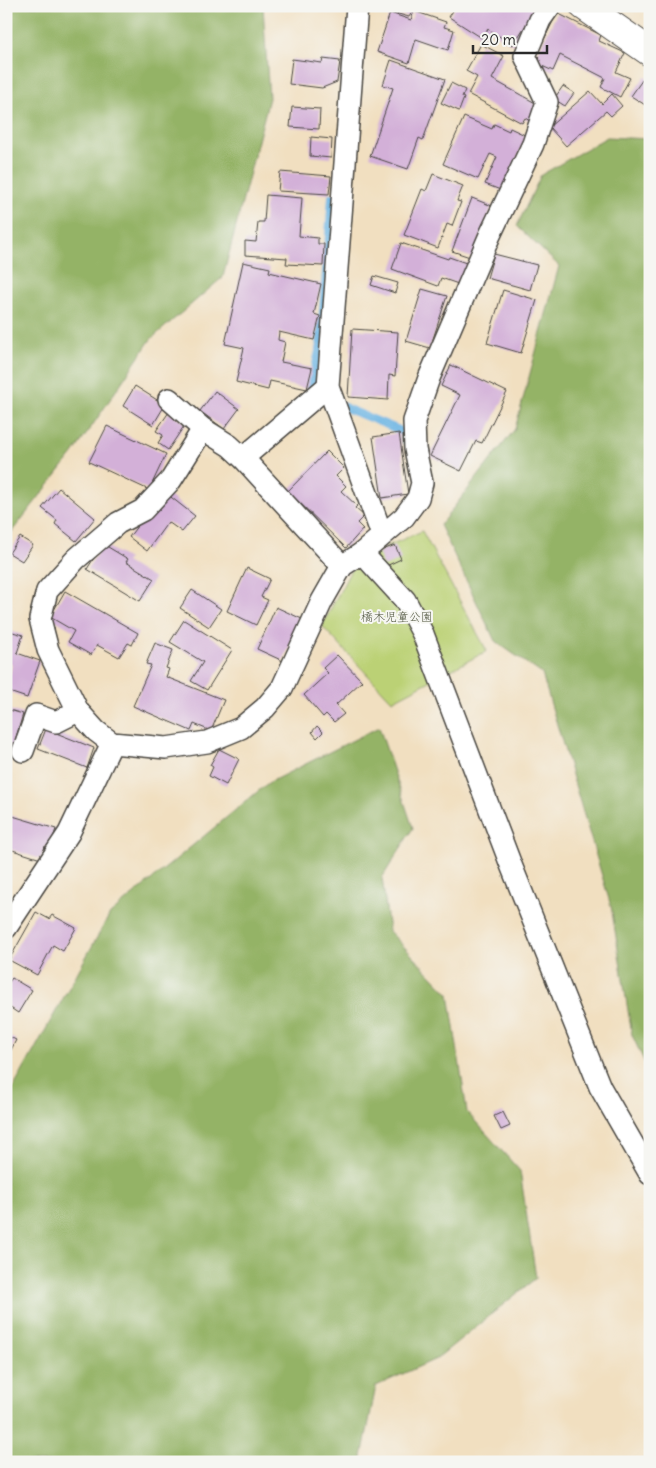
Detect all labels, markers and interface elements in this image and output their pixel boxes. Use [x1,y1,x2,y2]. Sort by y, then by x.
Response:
scale bar [473,22,547,54]
text: 20 m [481,30,516,49]
park label: 橋木児童公園 [361,609,433,624]

